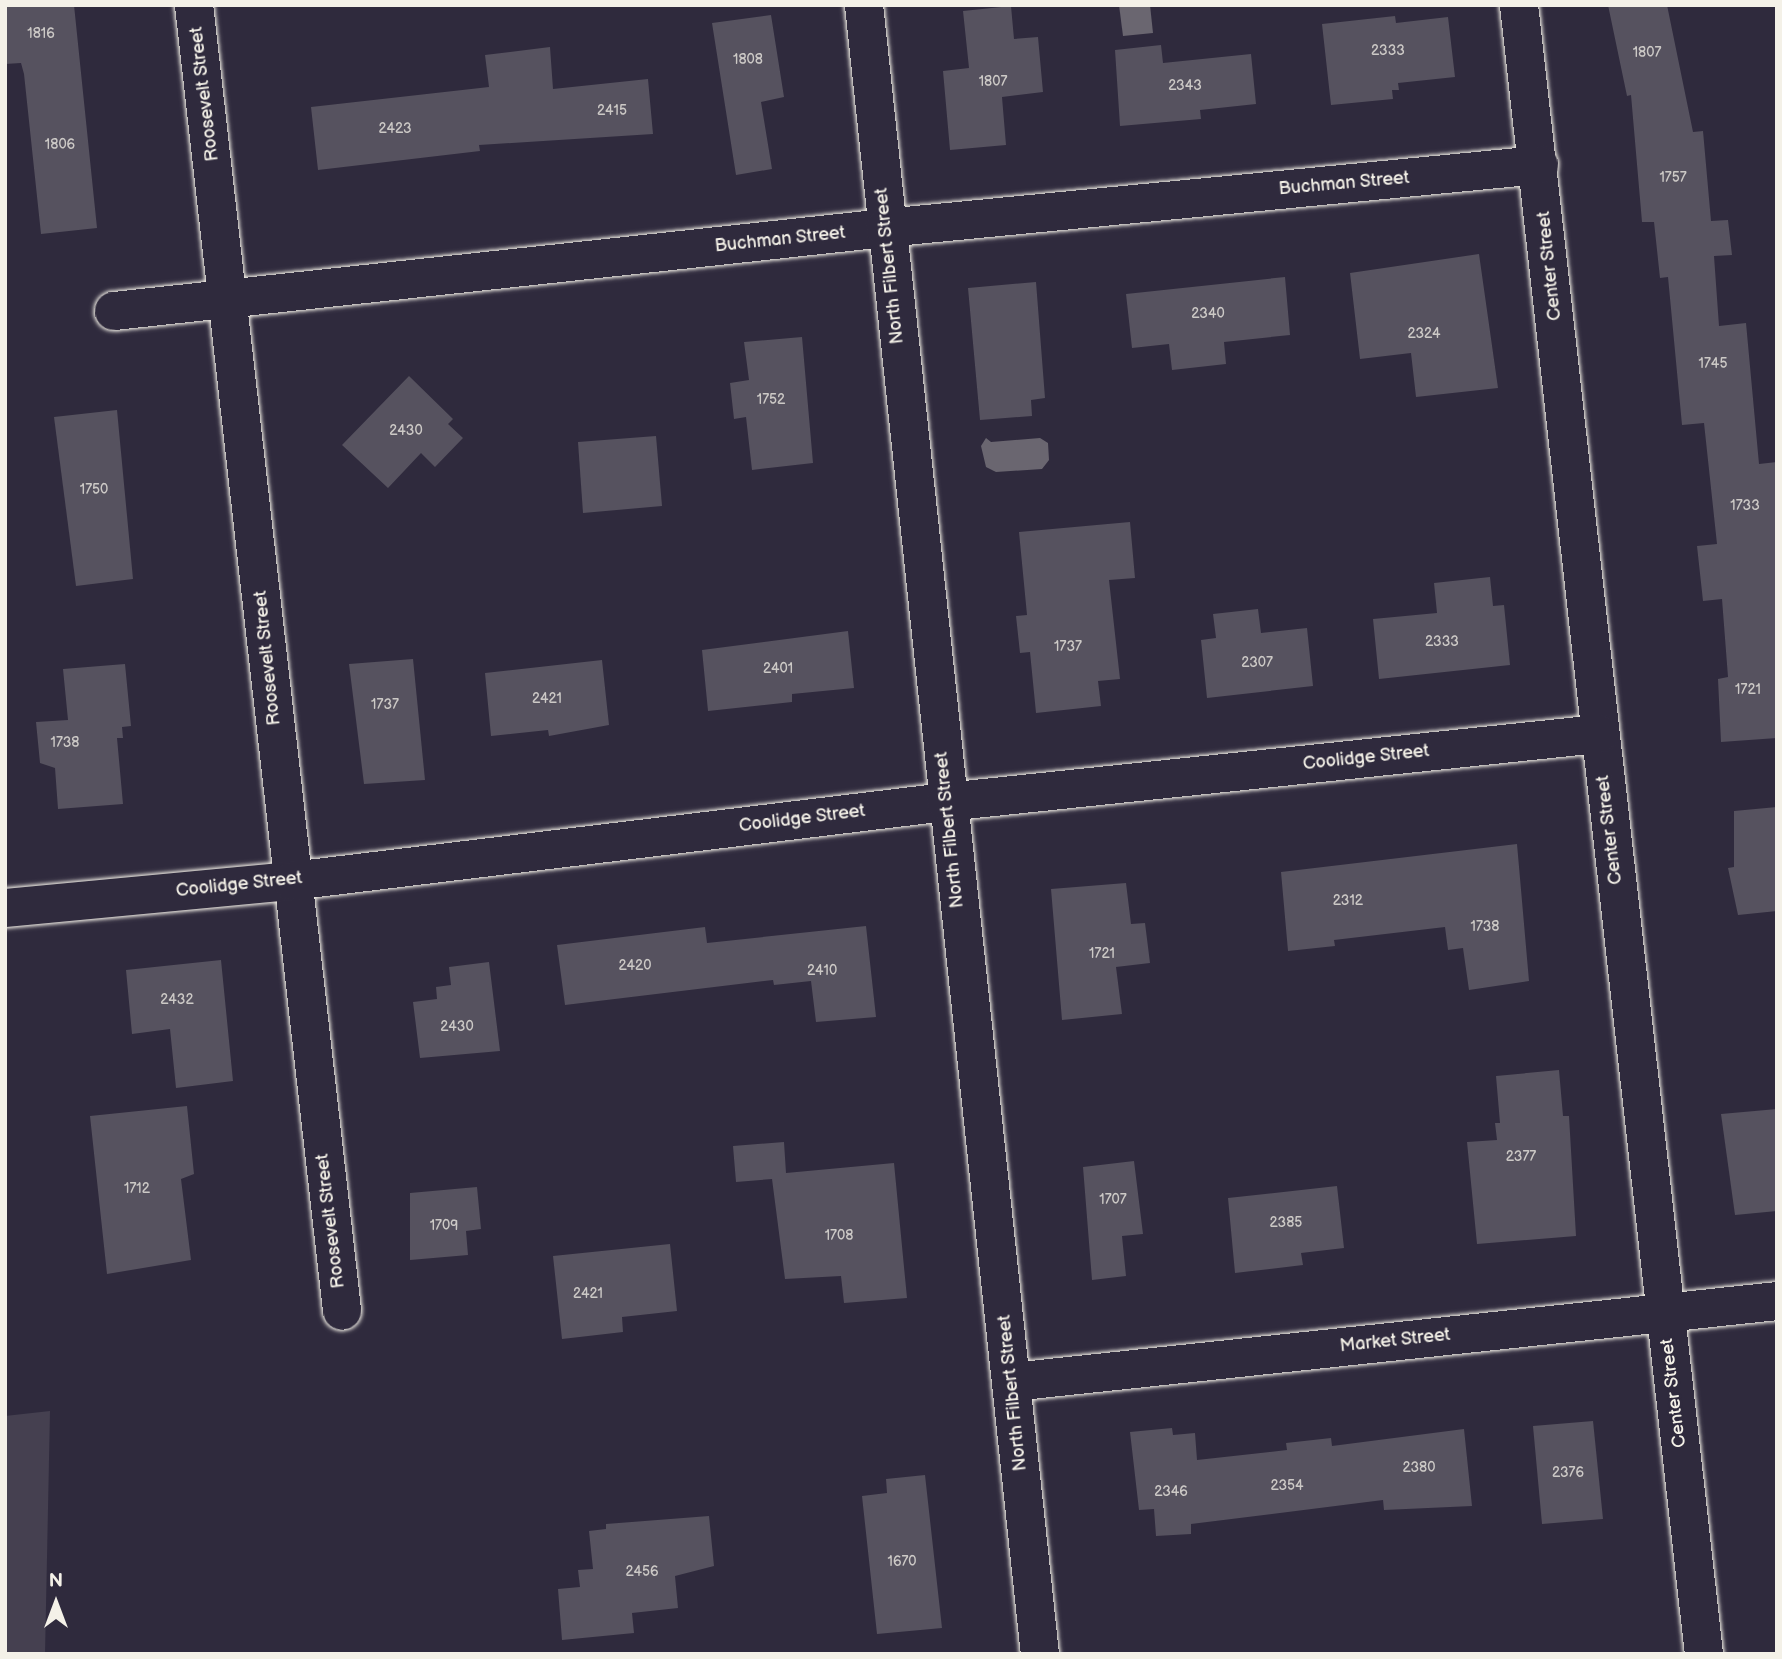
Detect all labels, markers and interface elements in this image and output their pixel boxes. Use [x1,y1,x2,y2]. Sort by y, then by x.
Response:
street label: Roosevelt Street [186,25,224,163]
house number: 1816 [27,26,55,42]
house number: 2333 [1371,43,1405,59]
house number: 1807 [1633,45,1661,61]
house number: 1808 [733,52,763,68]
house number: 1807 [979,74,1007,90]
house number: 2343 [1168,78,1202,94]
house number: 2415 [597,103,627,119]
house number: 2423 [378,121,412,137]
house number: 1806 [45,137,75,153]
street label: Buchman Street [1278,168,1410,200]
house number: 1757 [1659,170,1687,186]
street label: North Filbert Street [871,187,909,345]
street label: Center Street [1534,210,1566,322]
street label: Buchman Street [714,222,846,258]
house number: 2340 [1191,306,1225,322]
house number: 2324 [1407,326,1441,342]
house number: 1745 [1699,356,1727,372]
house number: 1752 [757,392,785,408]
house number: 2430 [389,423,423,439]
house number: 1750 [80,482,108,498]
house number: 1733 [1730,498,1760,514]
street label: Roosevelt Street [250,589,286,727]
house number: 2333 [1425,634,1459,650]
house number: 1737 [1054,639,1082,655]
house number: 2307 [1241,655,1273,671]
house number: 2401 [763,661,793,677]
house number: 1721 [1735,682,1761,698]
house number: 2421 [532,691,562,707]
house number: 1737 [371,697,399,713]
house number: 1738 [50,735,80,751]
street label: Coolidge Street [1302,741,1430,775]
street label: North Filbert Street [931,751,969,909]
street label: Center Street [1593,774,1627,886]
street label: Coolidge Street [738,801,866,837]
street label: Coolidge Street [175,868,303,902]
house number: 2312 [1333,893,1363,909]
house number: 1738 [1470,919,1500,935]
house number: 1721 [1089,946,1115,962]
house number: 2420 [618,958,652,974]
house number: 2410 [807,963,837,979]
house number: 2432 [160,992,194,1008]
house number: 2430 [440,1019,474,1035]
house number: 2377 [1506,1149,1536,1165]
street label: Roosevelt Street [312,1152,350,1290]
house number: 1712 [124,1181,150,1197]
house number: 1707 [1099,1192,1127,1208]
house number: 2385 [1270,1215,1302,1231]
house number: 1709 [430,1218,458,1234]
house number: 1708 [825,1228,853,1244]
house number: 2421 [573,1286,603,1302]
street label: North Filbert Street [994,1314,1032,1472]
street label: Market Street [1339,1324,1451,1358]
street label: Center Street [1657,1337,1691,1449]
house number: 2380 [1403,1460,1435,1476]
house number: 2376 [1552,1465,1584,1481]
house number: 2354 [1270,1478,1304,1494]
house number: 2346 [1154,1484,1188,1500]
house number: 1670 [887,1554,917,1570]
house number: 2456 [625,1564,659,1580]
north arrow [21,1568,91,1638]
text: N [49,1570,63,1593]

